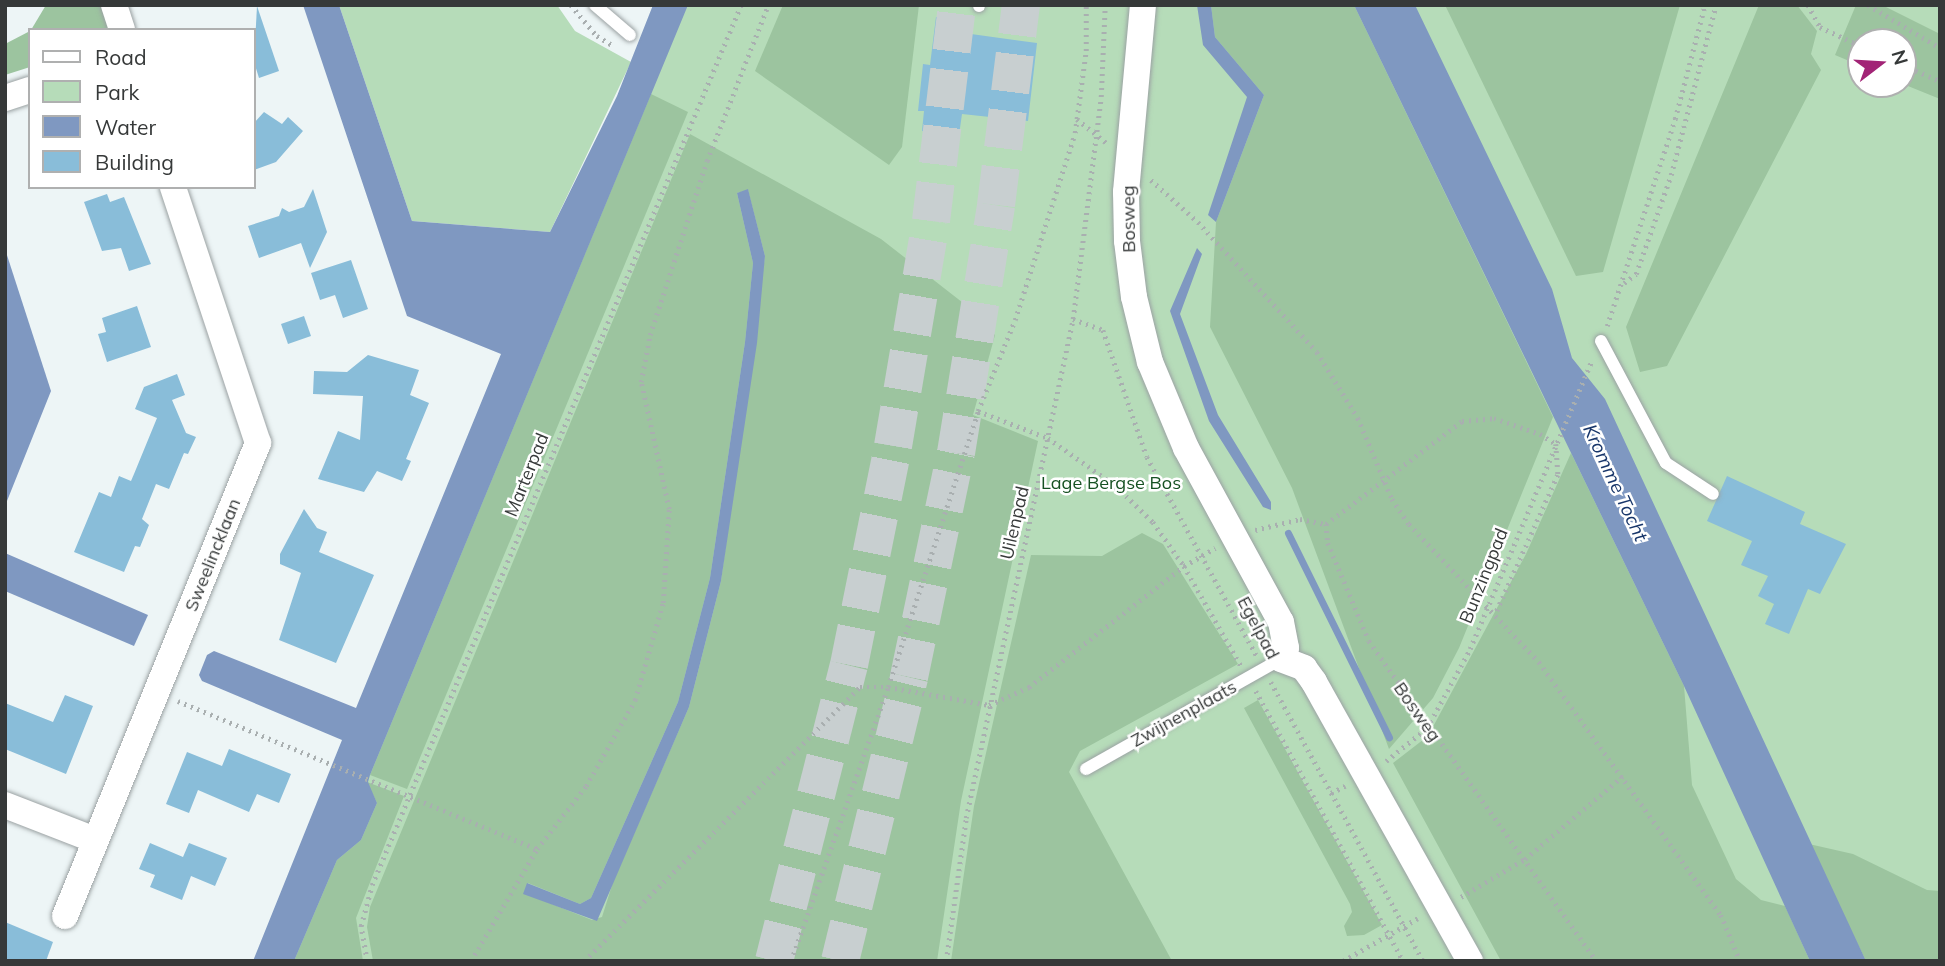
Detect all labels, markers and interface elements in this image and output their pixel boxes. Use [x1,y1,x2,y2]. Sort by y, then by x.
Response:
legend [28,28,256,189]
north arrow [1847,28,1917,98]
text: Road [95,44,146,70]
text: N [1887,47,1914,68]
text: Park [95,79,139,105]
text: Water [95,114,156,140]
text: Building [95,149,174,175]
street label: Bosweg [1118,185,1140,253]
water label: Kromme Tocht [1578,421,1652,545]
street label: Marterpad [500,430,554,520]
park label: Lage Bergse Bos [1041,472,1181,494]
street label: Uilenpad [996,484,1034,562]
street label: Sweelincklaan [181,495,245,615]
street label: Bunzingpad [1455,525,1513,627]
street label: Egelpad [1233,593,1283,663]
street label: Zwijnenplaats [1127,676,1241,752]
street label: Bosweg [1389,678,1445,746]

